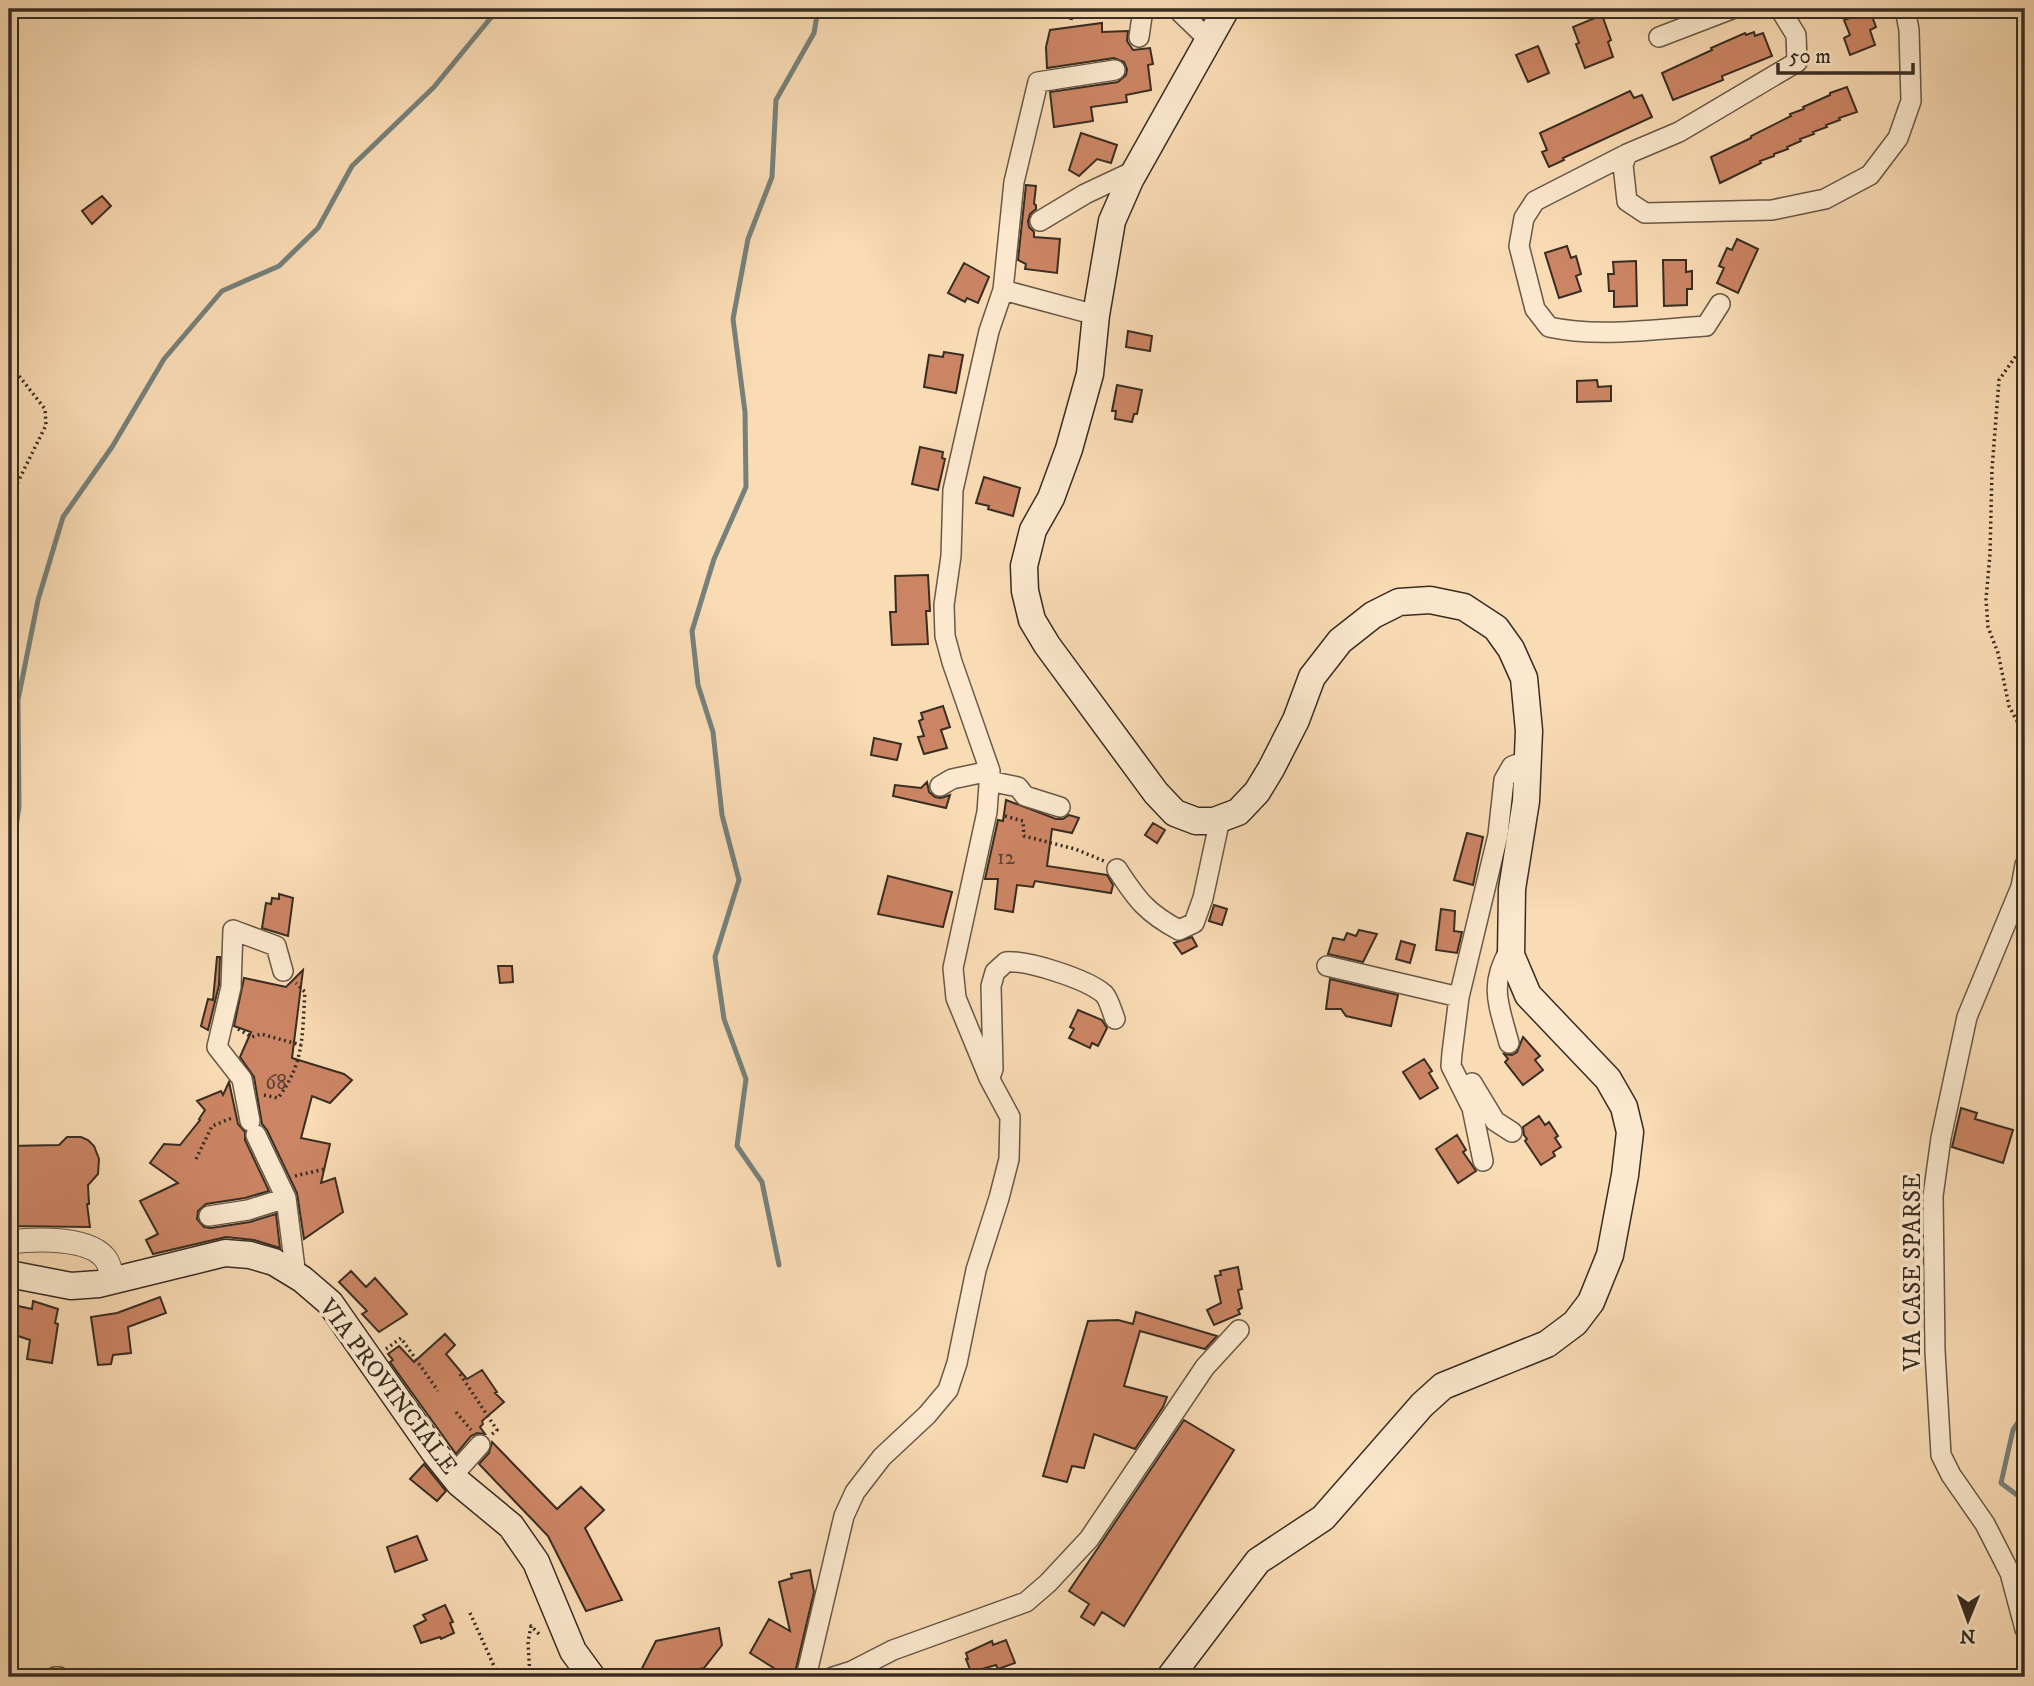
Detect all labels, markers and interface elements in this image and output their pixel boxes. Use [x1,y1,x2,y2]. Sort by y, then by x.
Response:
scale bar [1778,32,1913,76]
text: 50 m [1789,44,1831,70]
house number: 12 [997,845,1016,871]
house number: 68 [265,1070,287,1096]
street label: VIA CASE SPARSE [1898,1173,1928,1372]
street label: VIA PROVINCIALE [312,1293,464,1481]
north arrow [1932,1584,2002,1654]
text: N [1959,1624,1976,1647]

